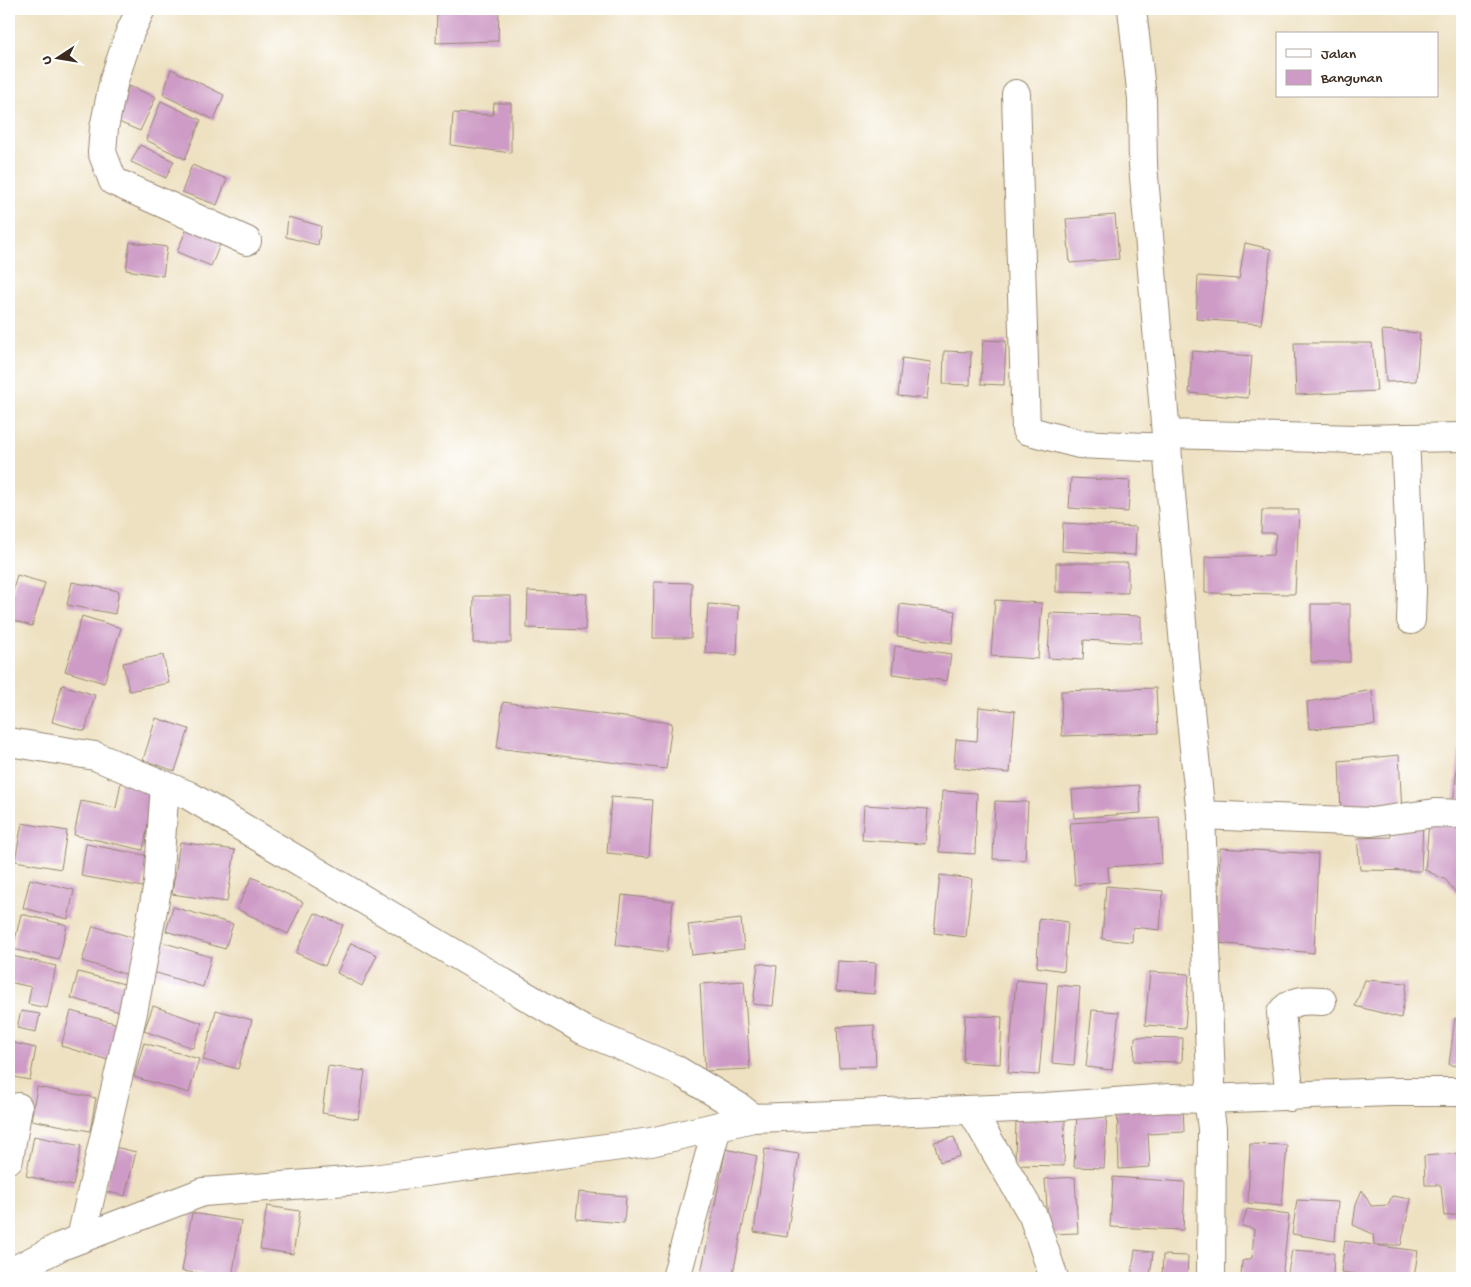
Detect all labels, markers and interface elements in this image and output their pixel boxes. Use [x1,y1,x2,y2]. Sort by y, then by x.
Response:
north arrow [32,32,82,82]
legend [1276,32,1438,98]
text: Jalan [1321,46,1356,64]
text: U [39,54,57,66]
text: Bangunan [1320,70,1382,88]

